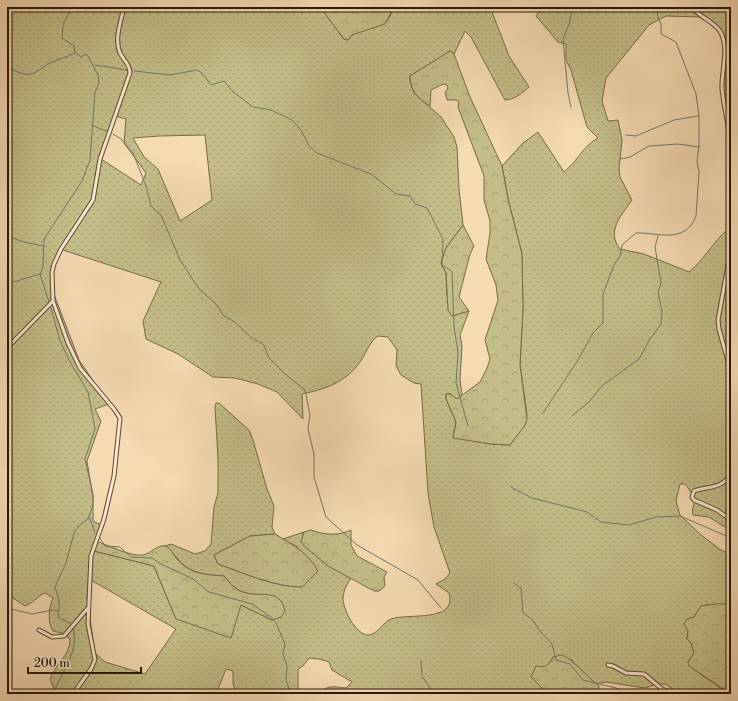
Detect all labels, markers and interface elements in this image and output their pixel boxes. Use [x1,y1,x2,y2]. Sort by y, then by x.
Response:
scale bar [28,649,141,675]
text: 200 m [34,656,70,671]

